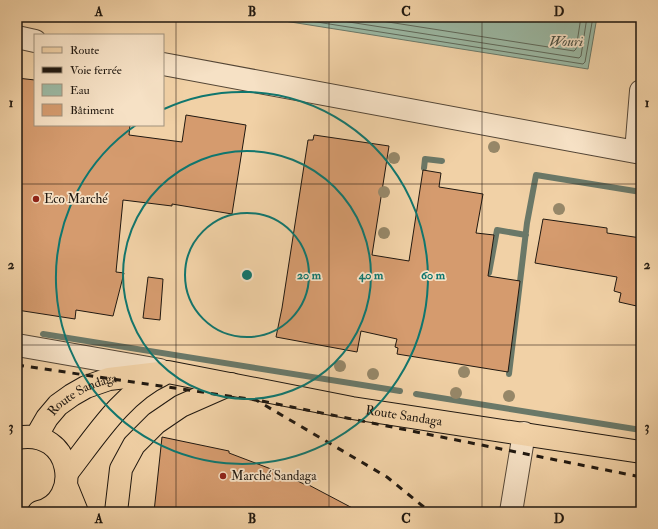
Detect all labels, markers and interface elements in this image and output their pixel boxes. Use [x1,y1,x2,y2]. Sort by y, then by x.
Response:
text: A [94,4,104,20]
text: B [248,4,256,20]
text: C [401,4,411,20]
text: D [554,4,565,20]
water label: Wouri [549,33,583,50]
legend [34,34,164,126]
text: Route [70,43,99,58]
text: Voie ferrée [70,63,122,78]
text: Eau [70,83,90,98]
text: 1 [9,95,14,111]
text: 1 [645,95,650,111]
text: Bâtiment [70,103,114,118]
place label: Eco Marché [44,191,108,207]
marker: Eco Marché [31,194,41,204]
text: 2 [8,257,15,273]
text: 2 [644,257,651,273]
centre of rings [240,268,254,282]
text: 20 m [297,268,322,283]
text: 40 m [358,268,384,283]
text: 60 m [421,268,446,283]
street label: Route Sandaga [44,370,119,419]
street label: Route Sandaga [364,402,444,430]
text: 3 [9,419,14,435]
text: 3 [645,419,650,435]
place label: Marché Sandaga [231,468,317,484]
marker: Marché Sandaga [218,471,228,481]
text: A [94,511,104,527]
text: B [248,511,256,527]
text: C [401,511,411,527]
text: D [554,511,565,527]

